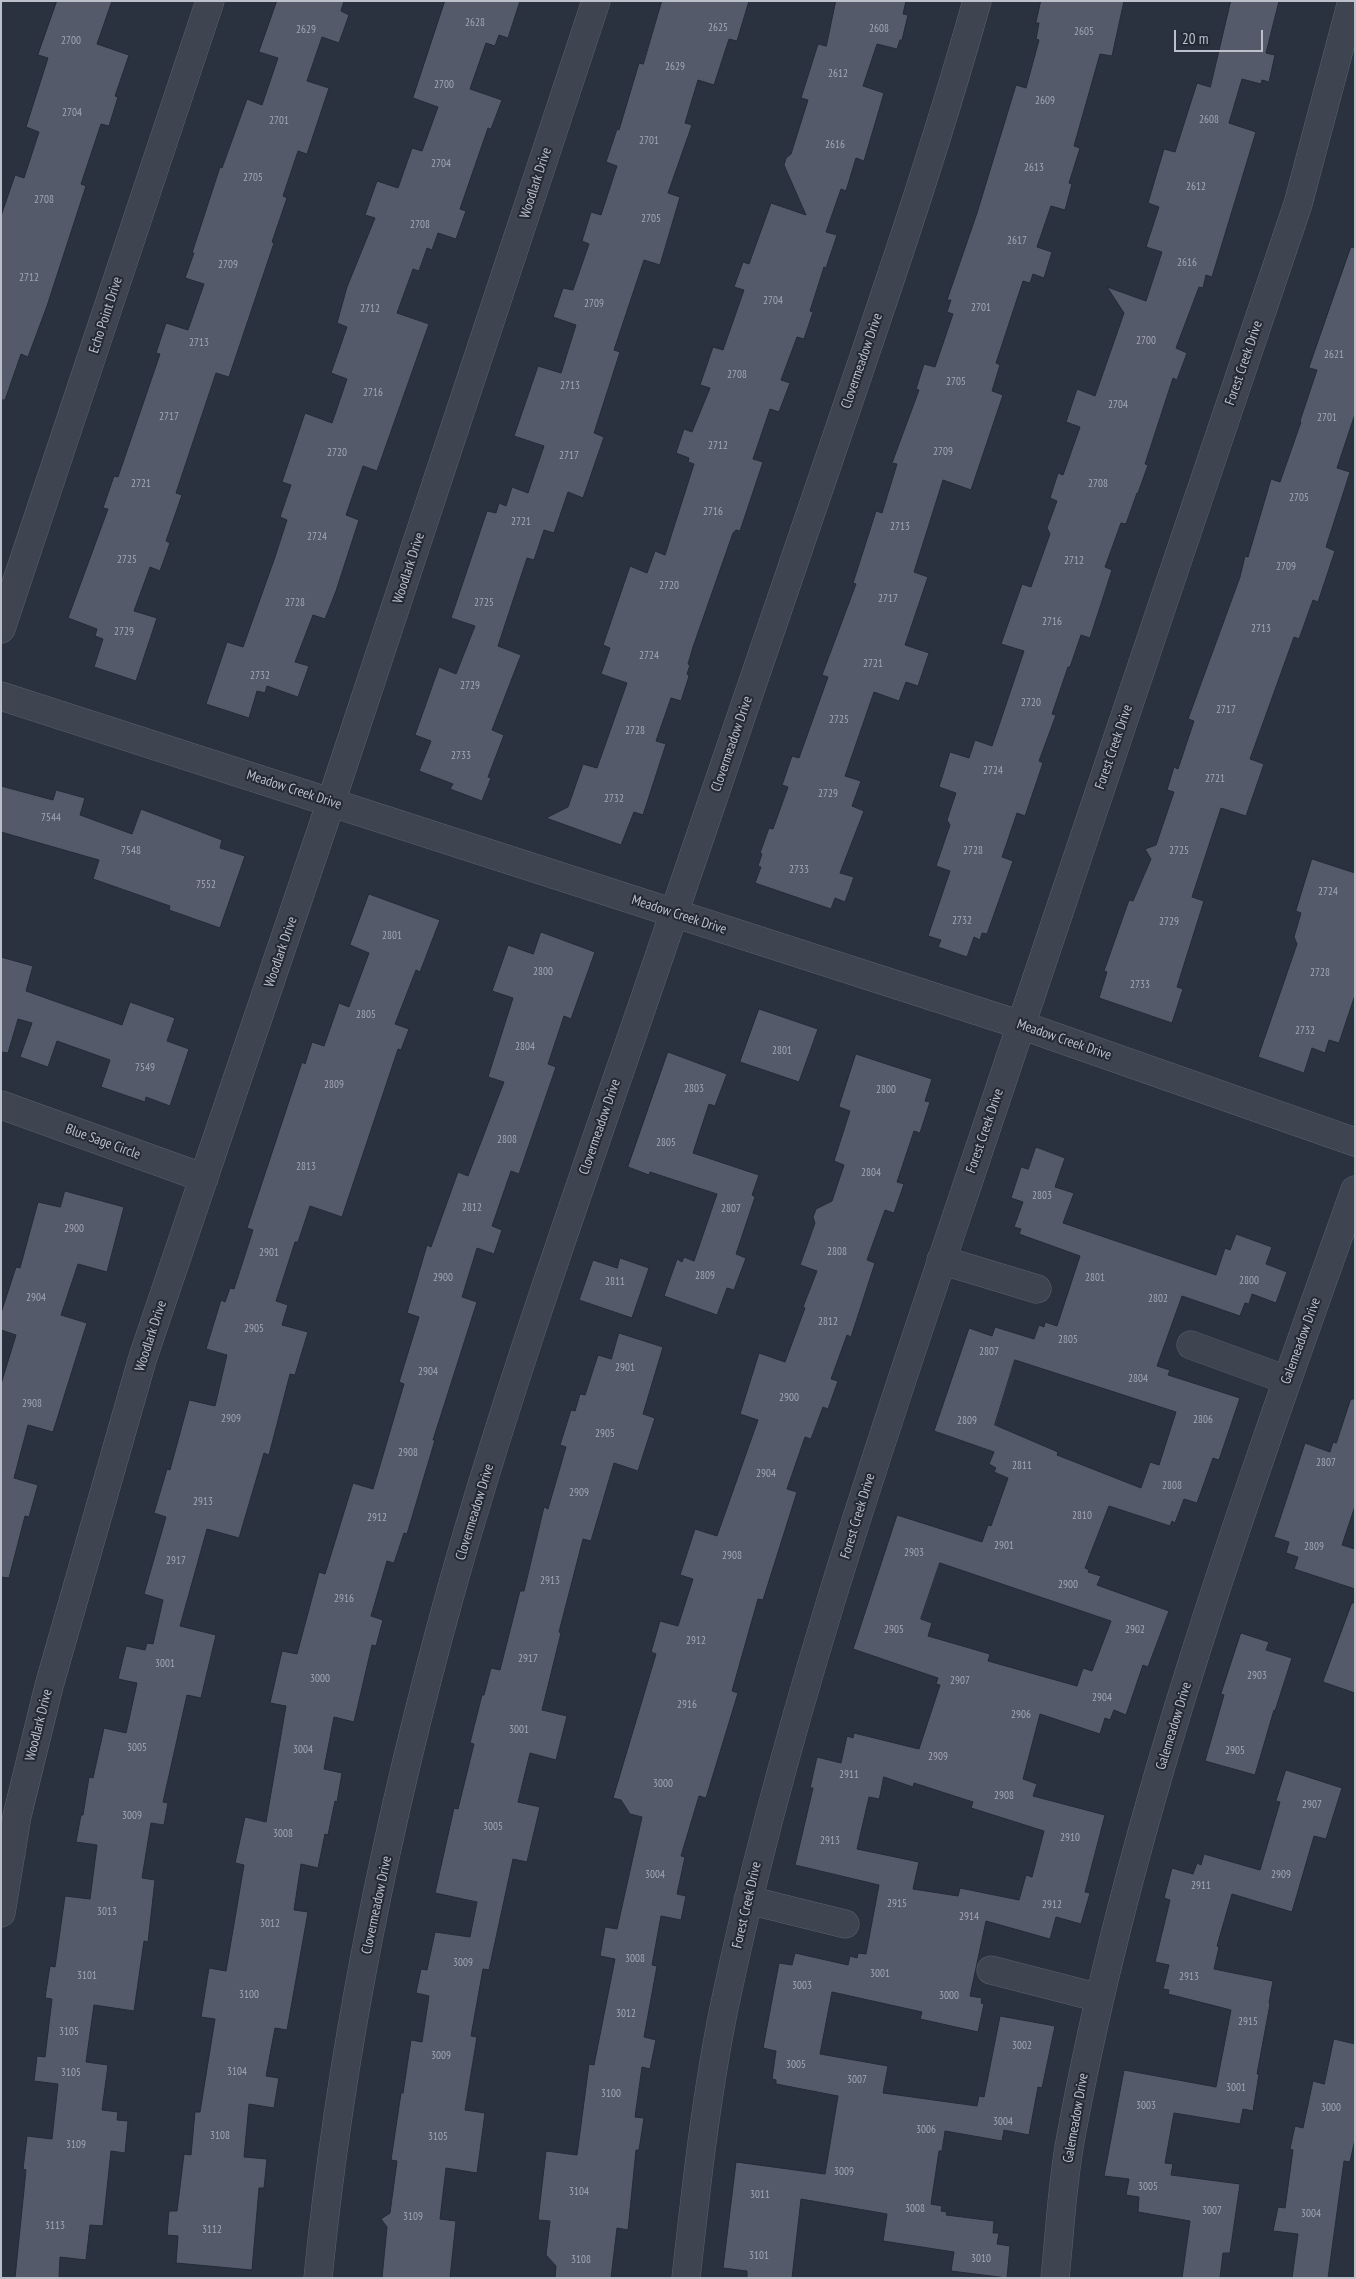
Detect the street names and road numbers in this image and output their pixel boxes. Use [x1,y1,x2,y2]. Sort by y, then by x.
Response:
street label: Woodlark Drive [517,145,555,221]
street label: Echo Point Drive [86,275,126,355]
street label: Clovermeadow Drive [838,311,886,411]
street label: Forest Creek Drive [1222,318,1266,408]
street label: Woodlark Drive [390,530,428,606]
street label: Clovermeadow Drive [708,694,756,794]
street label: Forest Creek Drive [1092,702,1136,792]
street label: Meadow Creek Drive [244,767,344,813]
street label: Meadow Creek Drive [629,892,729,938]
street label: Woodlark Drive [261,914,301,990]
street label: Meadow Creek Drive [1015,1016,1113,1064]
street label: Clovermeadow Drive [576,1077,624,1177]
street label: Forest Creek Drive [963,1086,1007,1176]
street label: Blue Sage Circle [63,1121,143,1163]
street label: Galemeadow Drive [1278,1296,1324,1386]
street label: Woodlark Drive [132,1298,170,1374]
street label: Clovermeadow Drive [452,1462,498,1562]
street label: Forest Creek Drive [837,1471,879,1561]
street label: Galemeadow Drive [1153,1680,1195,1772]
street label: Woodlark Drive [22,1687,56,1763]
street label: Clovermeadow Drive [358,1854,396,1956]
street label: Forest Creek Drive [729,1860,765,1950]
street label: Galemeadow Drive [1060,2072,1092,2164]

